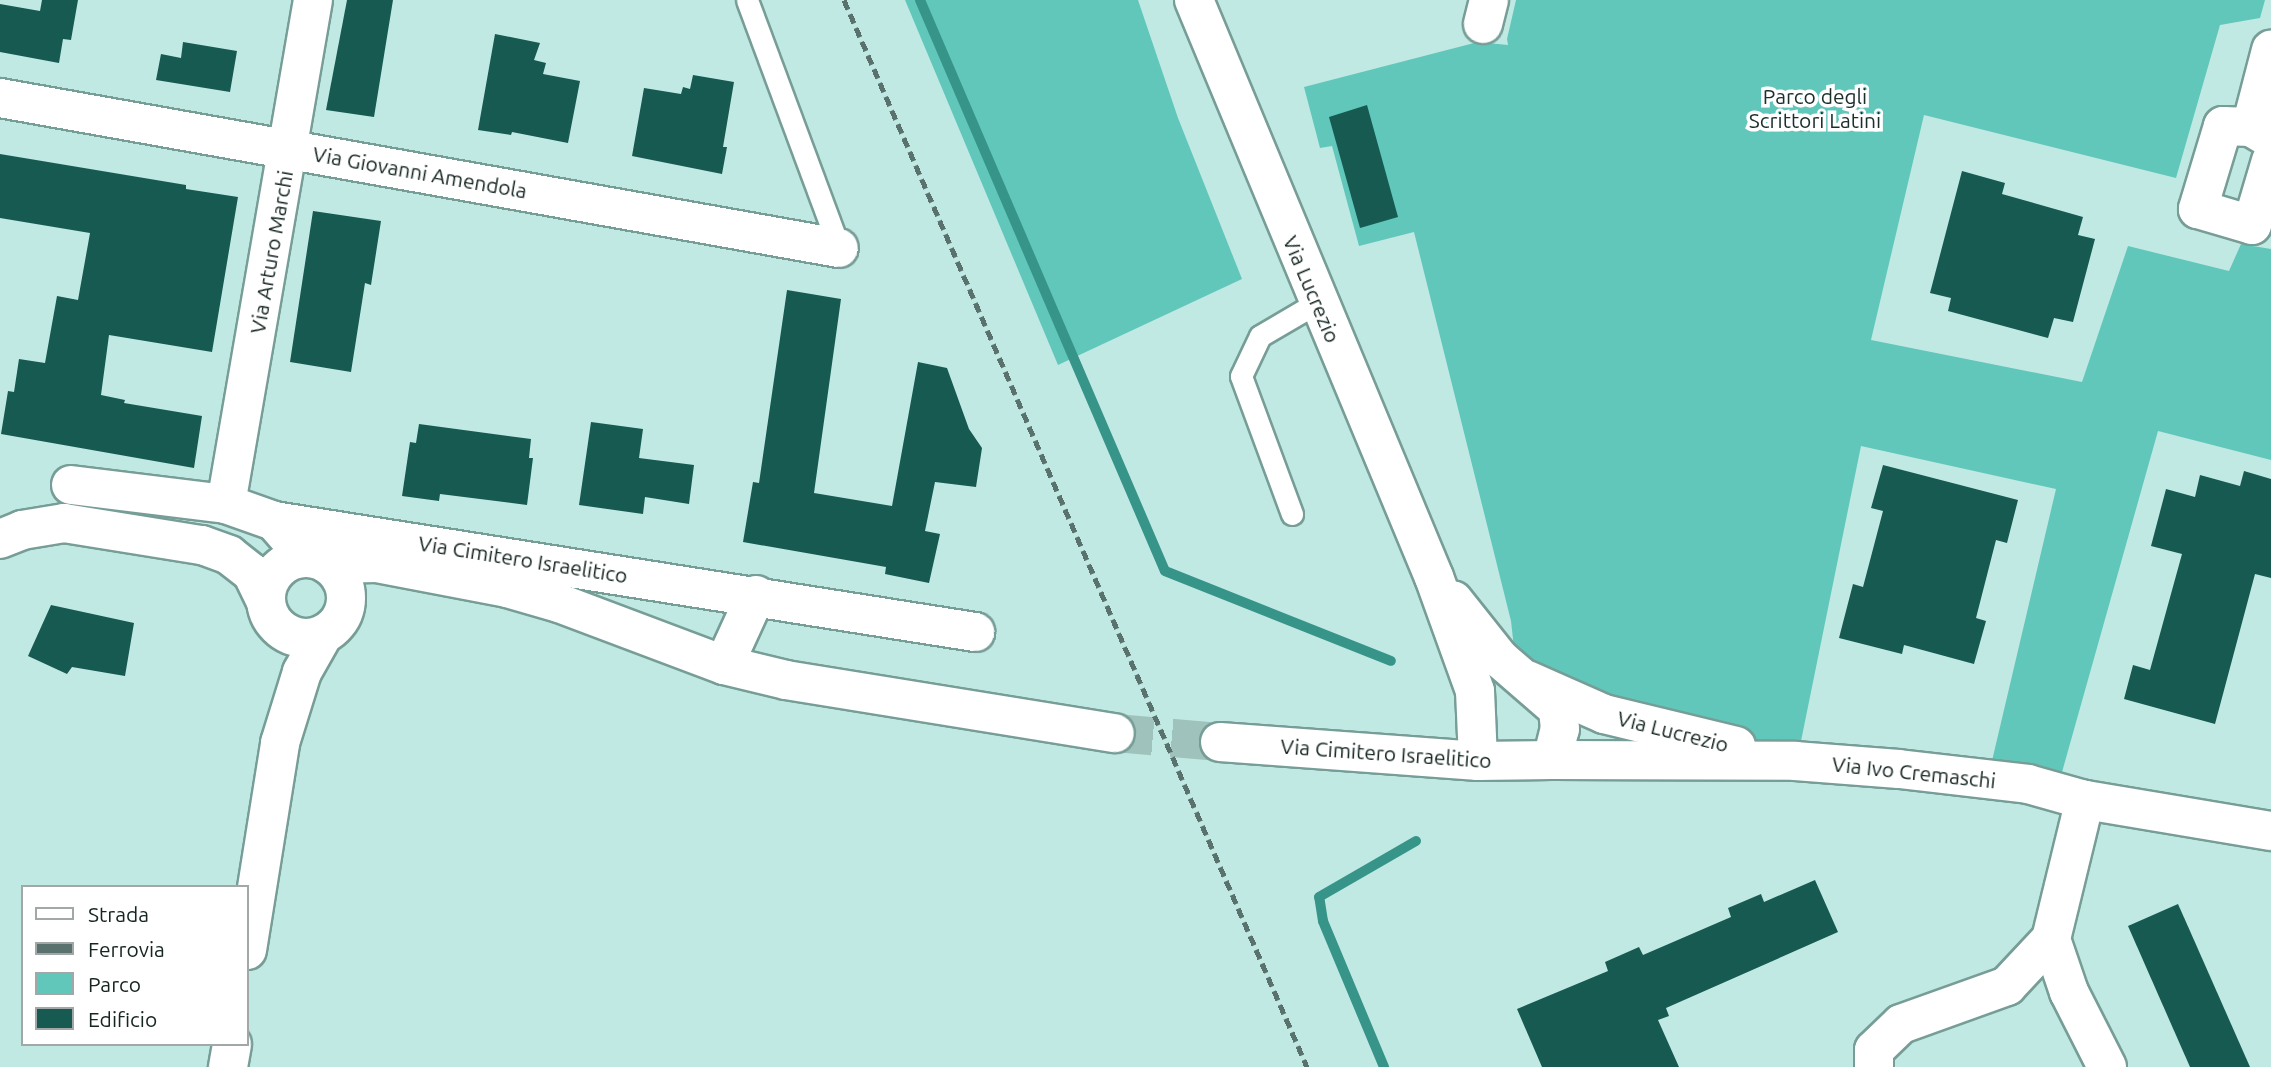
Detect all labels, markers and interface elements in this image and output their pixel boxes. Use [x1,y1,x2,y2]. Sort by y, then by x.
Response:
park label: Parco degli Scrittori Latini [1749,83,1881,133]
street label: Via Giovanni Amendola [311,141,529,203]
street label: Via Arturo Marchi [244,168,298,336]
street label: Via Lucrezio [1278,232,1346,346]
street label: Via Cimitero Israelitico [417,530,629,588]
street label: Via Lucrezio [1615,705,1731,757]
street label: Via Cimitero Israelitico [1280,733,1492,773]
street label: Via Ivo Cremaschi [1831,751,1997,793]
legend [21,885,248,1046]
text: Strada [88,902,149,926]
text: Ferrovia [88,937,165,961]
text: Parco [88,972,141,996]
text: Edificio [88,1007,157,1031]

